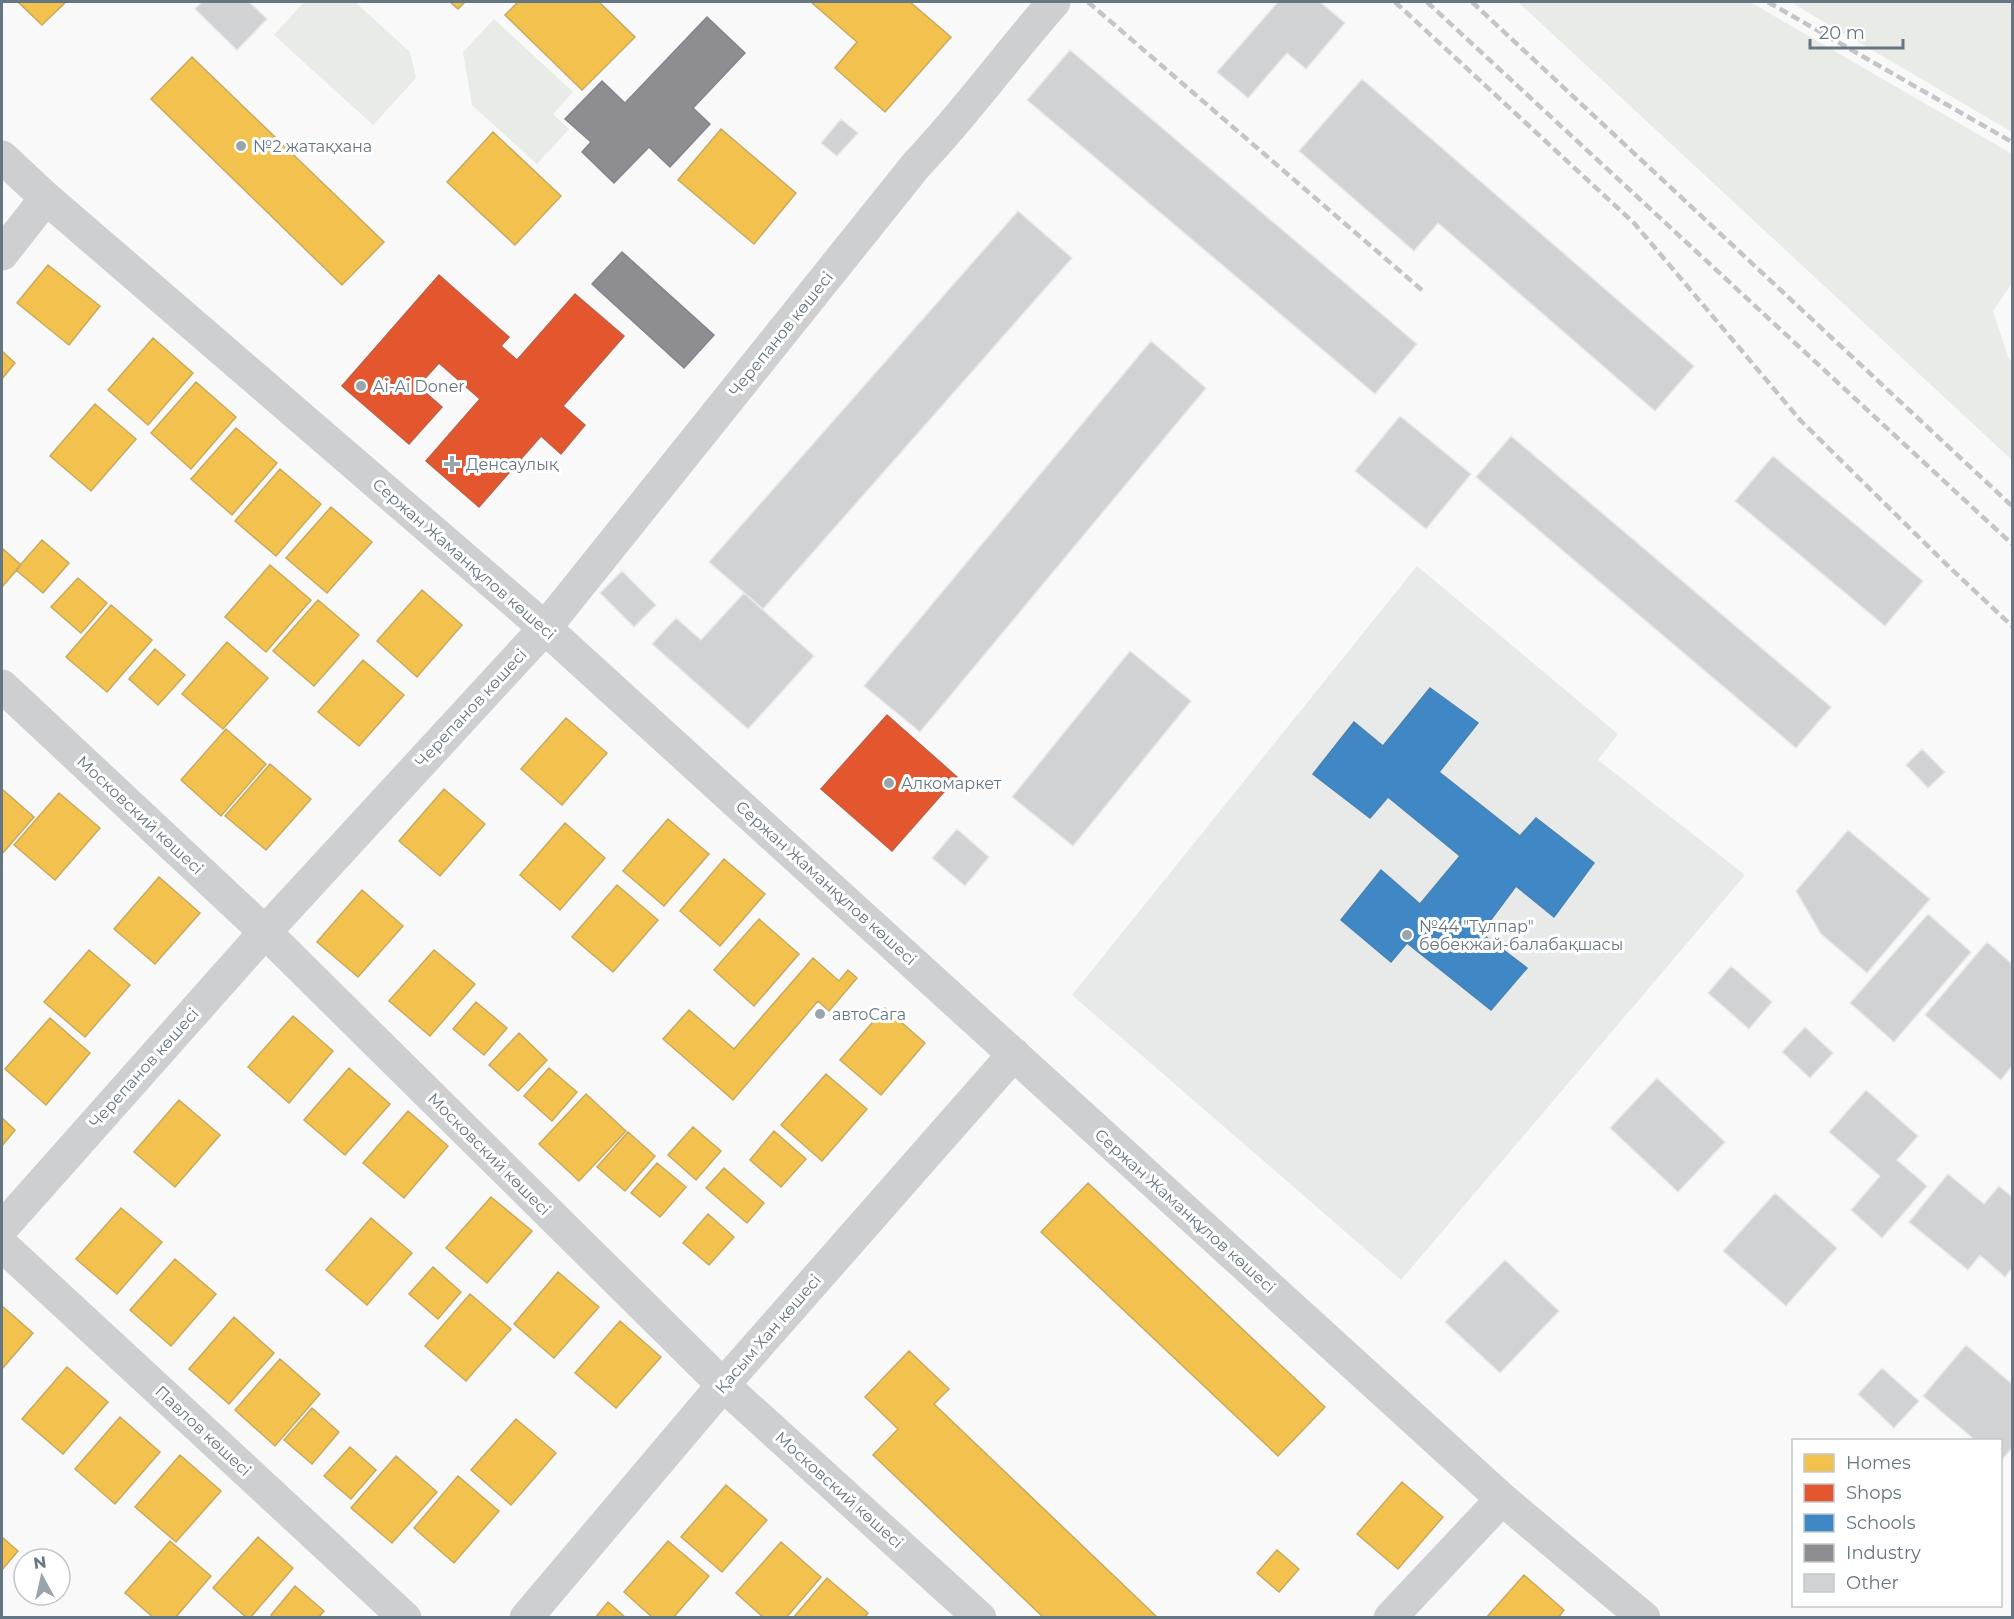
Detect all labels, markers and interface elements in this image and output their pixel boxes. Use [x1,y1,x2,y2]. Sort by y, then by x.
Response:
scale bar [1810,12,1903,50]
text: 20 m [1819,22,1865,44]
place label: №2 жатақхана [253,137,372,156]
marker: №2 жатақхана [234,139,248,153]
street label: Черепанов көшесі [725,268,837,400]
place label: Ai-Ai Doner [373,377,465,396]
marker: Ai-Ai Doner [354,379,368,393]
marker: Денсаулық [443,455,461,473]
place label: Денсаулық [466,455,559,474]
street label: Сержан Жаманқұлов көшесі [369,474,559,644]
street label: Черепанов көшесі [411,645,531,771]
street label: Московский көшесі [73,752,207,878]
place label: Алкомаркет [901,774,1002,793]
marker: Алкомаркет [882,776,896,790]
street label: Сержан Жаманқұлов көшесі [732,797,920,969]
place label: №44 "Тұлпар" бөбекжай-балабақшасы [1419,917,1623,954]
marker: №44 "Тұлпар" бөбекжай-балабақшасы [1400,928,1414,942]
street label: Черепанов көшесі [85,1004,203,1132]
place label: автоСага [832,1005,906,1024]
marker: автоСага [813,1007,827,1021]
street label: Московский көшесі [424,1089,554,1219]
street label: Сержан Жаманқұлов көшесі [1091,1125,1279,1297]
street label: Қасым Хан көшесі [711,1271,825,1397]
street label: Павлов көшесі [151,1382,255,1480]
street label: Московский көшесі [771,1428,907,1552]
legend [1792,1439,2002,1607]
text: Homes [1846,1452,1911,1474]
text: Shops [1846,1482,1902,1504]
text: Schools [1846,1512,1916,1534]
text: Industry [1846,1542,1921,1564]
north arrow [12,1547,72,1607]
text: N [32,1552,48,1573]
text: Other [1846,1572,1899,1594]

